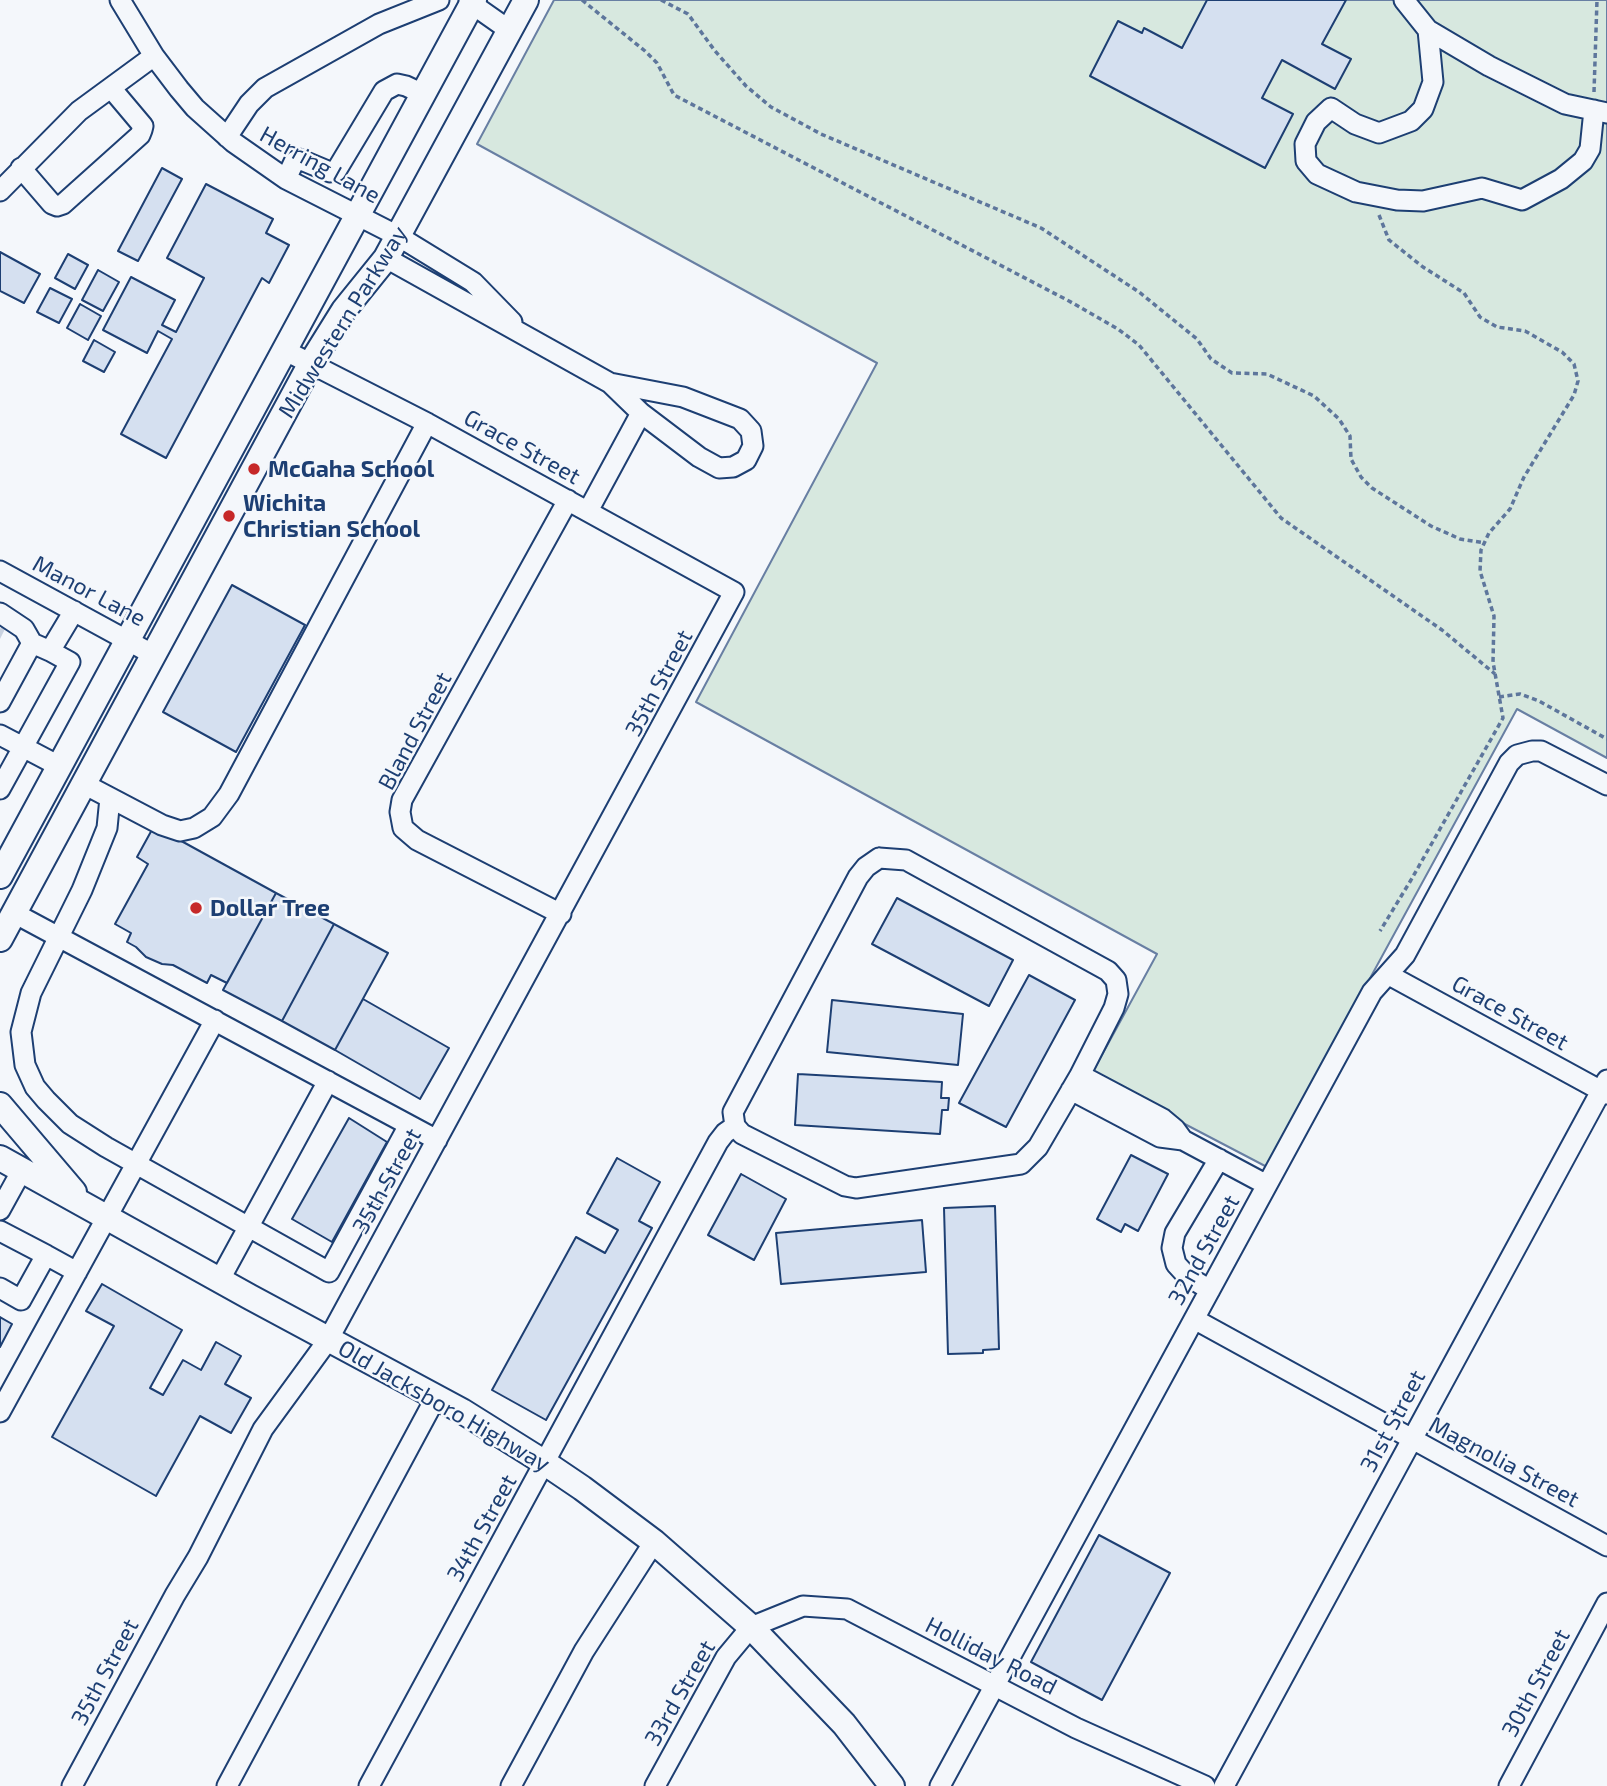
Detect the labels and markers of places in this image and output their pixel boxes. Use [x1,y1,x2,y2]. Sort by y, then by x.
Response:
place label: McGaha School [268,455,434,483]
marker: McGaha School [246,461,262,477]
place label: Wichita Christian School [243,489,420,543]
marker: Wichita Christian School [221,508,237,524]
place label: Dollar Tree [210,894,330,922]
marker: Dollar Tree [188,900,204,916]

